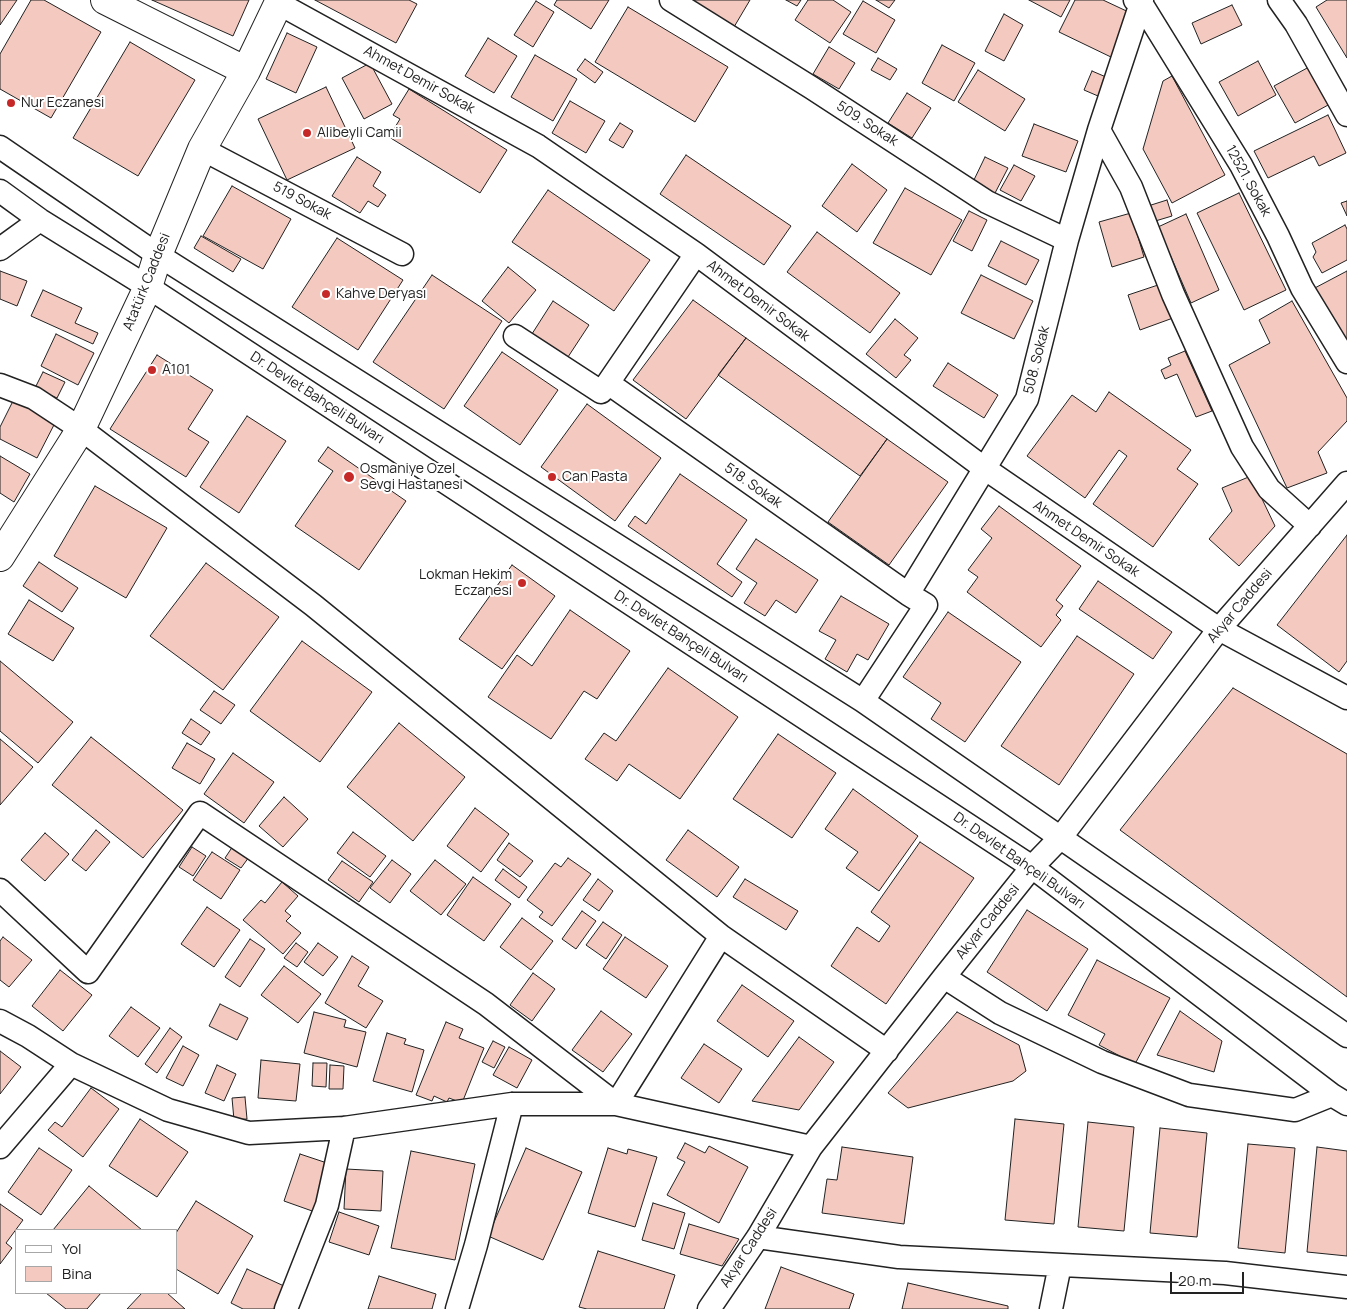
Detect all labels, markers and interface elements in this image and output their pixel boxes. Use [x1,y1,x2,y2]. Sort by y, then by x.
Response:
street label: Ahmet Demir Sokak [360,42,478,118]
place label: Nur Eczanesi [21,95,104,111]
marker: Nur Eczanesi [5,97,17,109]
street label: 509. Sokak [833,98,901,150]
place label: Alibeyli Camii [317,125,402,141]
marker: Alibeyli Camii [301,127,313,139]
street label: 12521. Sokak [1222,142,1274,220]
street label: 519 Sokak [270,179,334,223]
street label: Atatürk Caddesi [120,231,174,333]
street label: Ahmet Demir Sokak [703,257,813,345]
place label: Kahve Deryası [336,286,426,302]
marker: Kahve Deryası [320,288,332,300]
street label: 508. Sokak [1020,324,1054,396]
street label: Dr. Devlet Bahçeli Bulvarı [247,348,387,448]
place label: A101 [162,362,190,378]
marker: A101 [146,364,158,376]
street label: 518. Sokak [721,460,785,512]
place label: Osmaniye Ozel Sevgi Hastanesi [360,461,463,494]
place label: Can Pasta [562,469,628,485]
marker: Osmaniye Ozel Sevgi Hastanesi [342,470,356,484]
marker: Can Pasta [546,471,558,483]
street label: Ahmet Demir Sokak [1030,497,1142,581]
street label: Akyar Caddesi [1204,565,1276,647]
place label: Lokman Hekim Eczanesi [419,567,512,600]
marker: Lokman Hekim Eczanesi [516,577,528,589]
street label: Dr. Devlet Bahçeli Bulvarı [611,587,751,687]
street label: Dr. Devlet Bahçeli Bulvarı [950,809,1088,913]
street label: Akyar Caddesi [953,881,1023,963]
street label: Akyar Caddesi [717,1205,781,1291]
legend [15,1229,178,1294]
text: Yol [62,1238,82,1259]
scale bar [1172,1262,1246,1294]
text: Bina [62,1263,92,1284]
text: 20 m [1178,1270,1211,1291]

